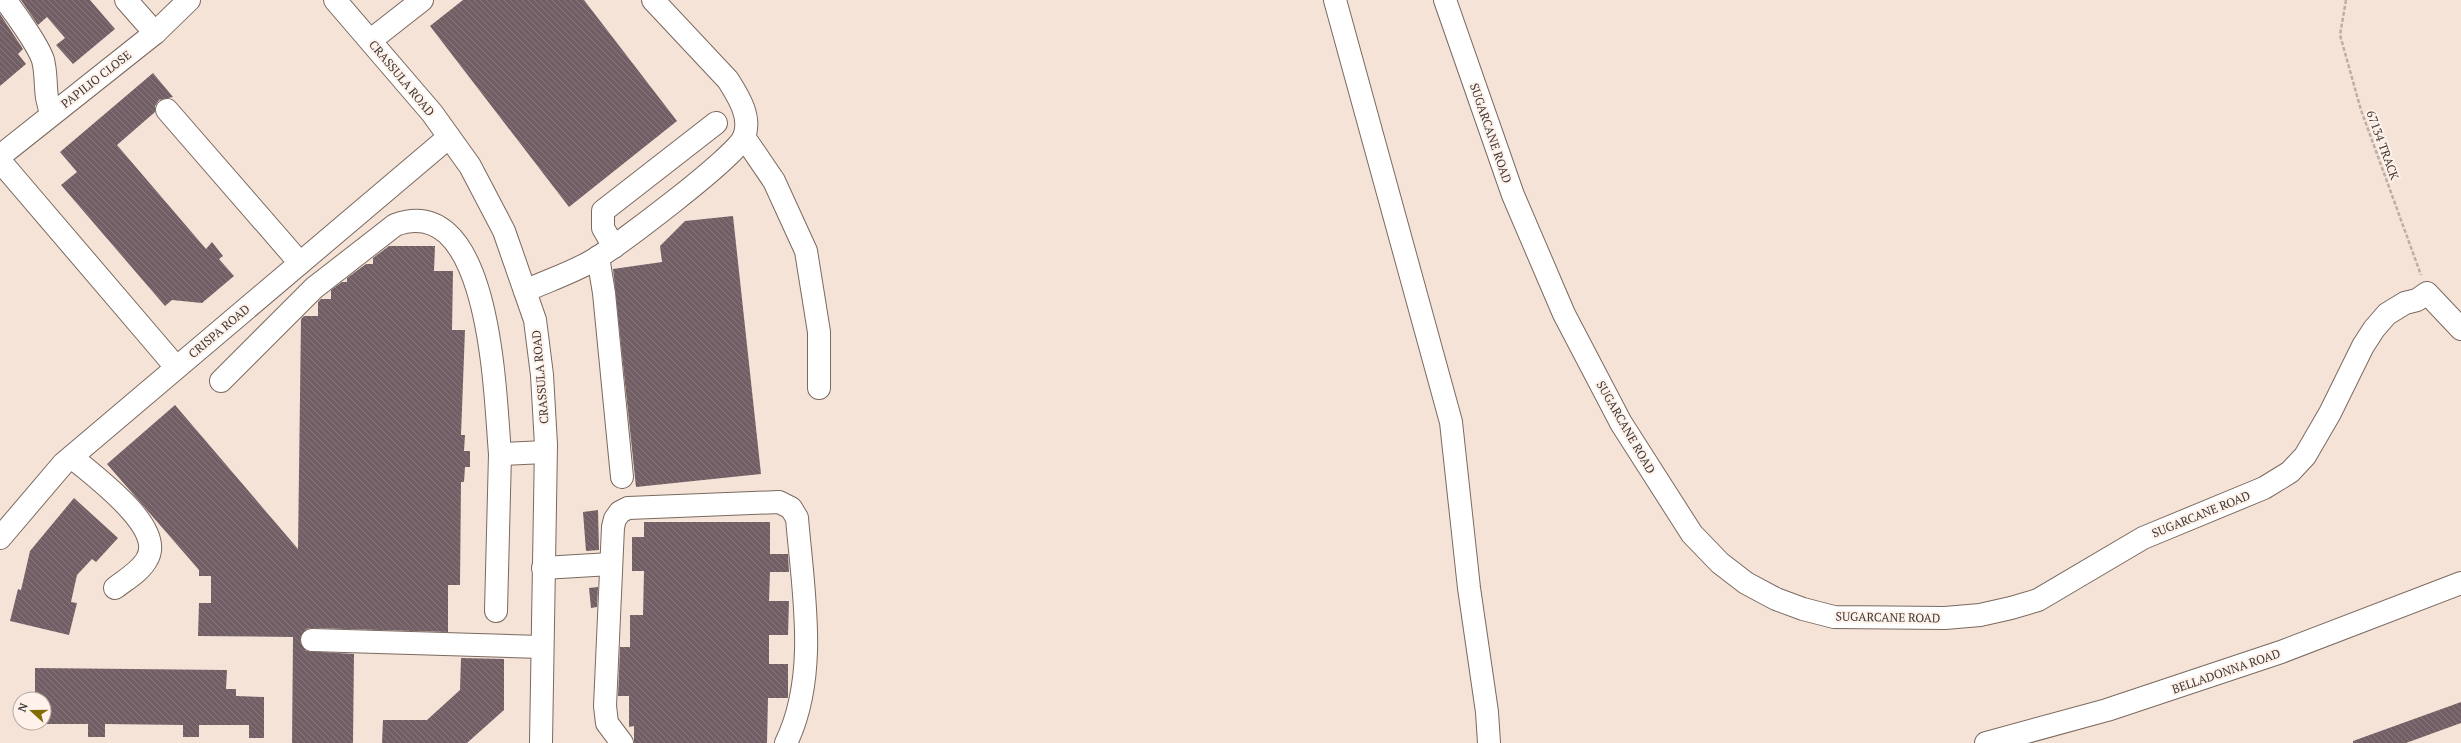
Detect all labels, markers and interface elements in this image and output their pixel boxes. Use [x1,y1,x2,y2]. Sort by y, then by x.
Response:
street label: CRASSULA ROAD [366,37,438,119]
street label: PAPILIO CLOSE [58,47,134,111]
street label: SUGARCANE ROAD [1467,81,1515,185]
street label: 67134 TRACK [2363,108,2403,182]
street label: CRISPA ROAD [185,301,253,361]
street label: CRASSULA ROAD [528,329,552,425]
street label: SUGARCANE ROAD [1593,378,1659,476]
street label: SUGARCANE ROAD [2150,487,2252,541]
street label: SUGARCANE ROAD [1836,609,1940,625]
street label: BELLADONNA ROAD [2170,645,2282,697]
north arrow [12,691,52,731]
text: N [15,700,31,714]

